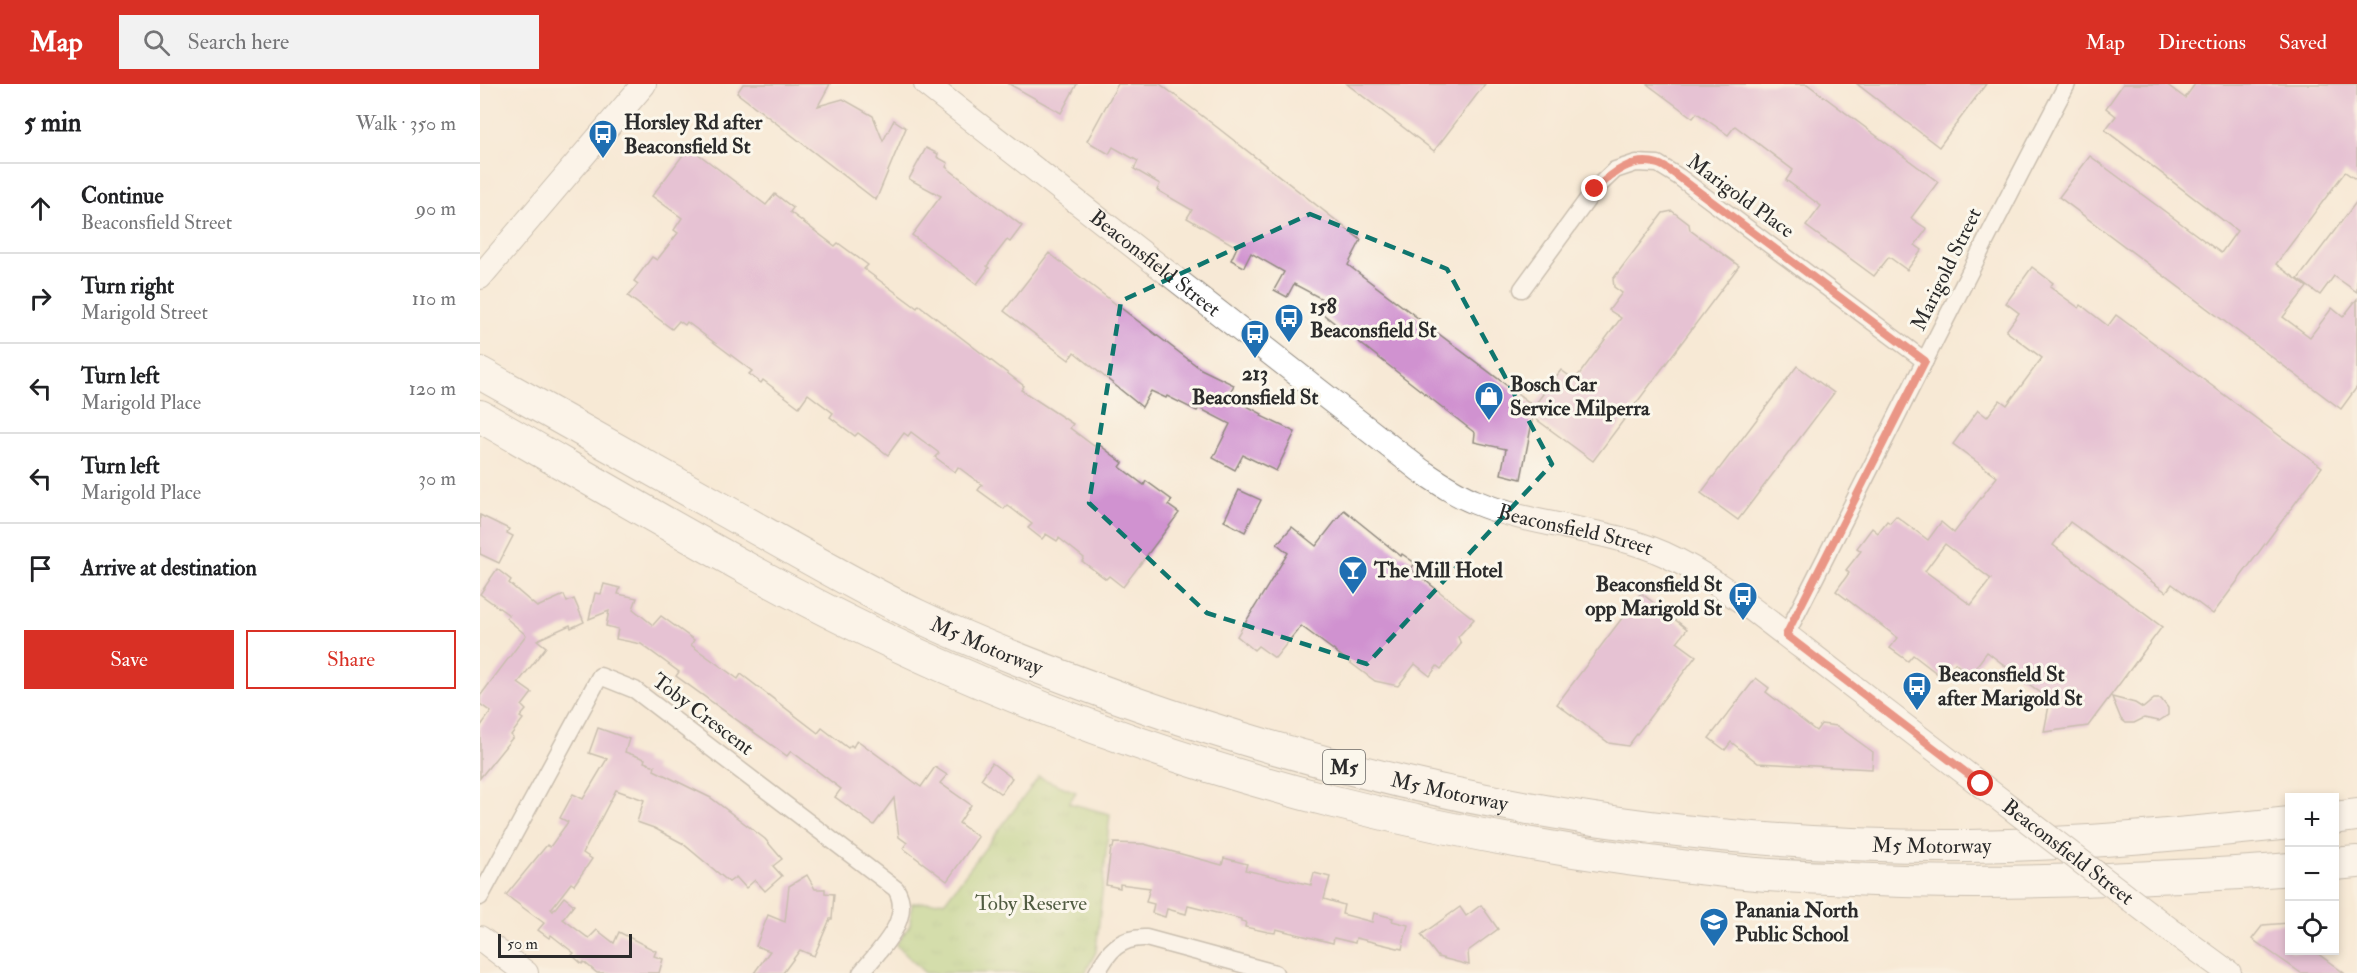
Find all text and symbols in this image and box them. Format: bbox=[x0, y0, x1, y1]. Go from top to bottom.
search box bbox=[119, 15, 539, 69]
text: Map bbox=[30, 25, 83, 60]
icon: search bbox=[140, 26, 173, 59]
text: Search here bbox=[188, 28, 289, 56]
text: Map bbox=[2085, 29, 2125, 56]
text: Directions bbox=[2158, 29, 2246, 56]
text: Saved bbox=[2279, 29, 2327, 56]
text: 5 min bbox=[24, 107, 81, 139]
place label: Horsley Rd after Beaconsfield St bbox=[624, 109, 763, 160]
text: Walk · 350 m bbox=[356, 111, 456, 136]
bus stop icon: Horsley Rd after Beaconsfield St bbox=[587, 118, 619, 160]
street label: Marigold Place bbox=[1682, 148, 1800, 245]
route end bbox=[1581, 175, 1607, 201]
text: Continue bbox=[81, 182, 164, 210]
icon: ahead bbox=[24, 192, 57, 225]
text: 90 m bbox=[416, 196, 456, 221]
street label: Marigold Street bbox=[1905, 203, 1988, 335]
street label: Beaconsfield Street bbox=[1084, 204, 1226, 323]
text: Beaconsfield Street bbox=[81, 210, 232, 235]
text: Turn right bbox=[81, 272, 174, 300]
icon: right bbox=[24, 282, 57, 315]
text: 110 m bbox=[412, 286, 456, 311]
place label: 158 Beaconsfield St bbox=[1310, 293, 1437, 344]
text: Marigold Street bbox=[81, 300, 208, 325]
bus stop icon: 158 Beaconsfield St bbox=[1273, 302, 1305, 344]
bus stop icon: 213 Beaconsfield St bbox=[1239, 318, 1271, 360]
place label: 213 Beaconsfield St bbox=[1192, 360, 1318, 411]
text: Turn left bbox=[81, 362, 160, 390]
place label: Bosch Car Service Milperra bbox=[1510, 371, 1651, 422]
icon: left bbox=[24, 372, 57, 405]
text: 120 m bbox=[409, 376, 456, 401]
shop icon: Bosch Car Service Milperra bbox=[1473, 380, 1505, 422]
text: Marigold Place bbox=[81, 390, 201, 415]
text: Turn left bbox=[81, 452, 160, 480]
icon: left bbox=[24, 462, 57, 495]
text: 30 m bbox=[418, 466, 456, 491]
text: Marigold Place bbox=[81, 480, 201, 505]
street label: Beaconsfield Street bbox=[1494, 498, 1657, 562]
icon: arrive bbox=[24, 552, 57, 585]
text: Arrive at destination bbox=[81, 554, 257, 582]
bar icon: The Mill Hotel bbox=[1337, 554, 1369, 596]
place label: The Mill Hotel bbox=[1373, 557, 1504, 584]
place label: Beaconsfield St opp Marigold St bbox=[1585, 571, 1722, 622]
bus stop icon: Beaconsfield St opp Marigold St bbox=[1727, 580, 1759, 622]
street label: M5 Motorway bbox=[926, 611, 1047, 682]
button: Save bbox=[24, 630, 234, 689]
button: Share bbox=[246, 630, 456, 689]
place label: Beaconsfield St after Marigold St bbox=[1938, 661, 2083, 712]
street label: Toby Crescent bbox=[646, 667, 759, 762]
bus stop icon: Beaconsfield St after Marigold St bbox=[1901, 670, 1933, 712]
road number: M5 bbox=[1323, 750, 1365, 784]
street label: M5 Motorway bbox=[1388, 766, 1511, 818]
route start bbox=[1967, 770, 1993, 796]
street label: Beaconsfield Street bbox=[1997, 793, 2139, 911]
map controls bbox=[2285, 793, 2339, 955]
button: + bbox=[2285, 793, 2339, 847]
street label: M5 Motorway bbox=[1872, 832, 1992, 860]
button: − bbox=[2285, 847, 2339, 901]
park label: Toby Reserve bbox=[975, 890, 1087, 917]
place label: Panania North Public School bbox=[1735, 897, 1858, 948]
button: locate bbox=[2285, 901, 2339, 955]
school or university icon: Panania North Public School bbox=[1698, 906, 1730, 948]
scale bar bbox=[498, 931, 632, 958]
text: 50 m bbox=[507, 934, 538, 954]

